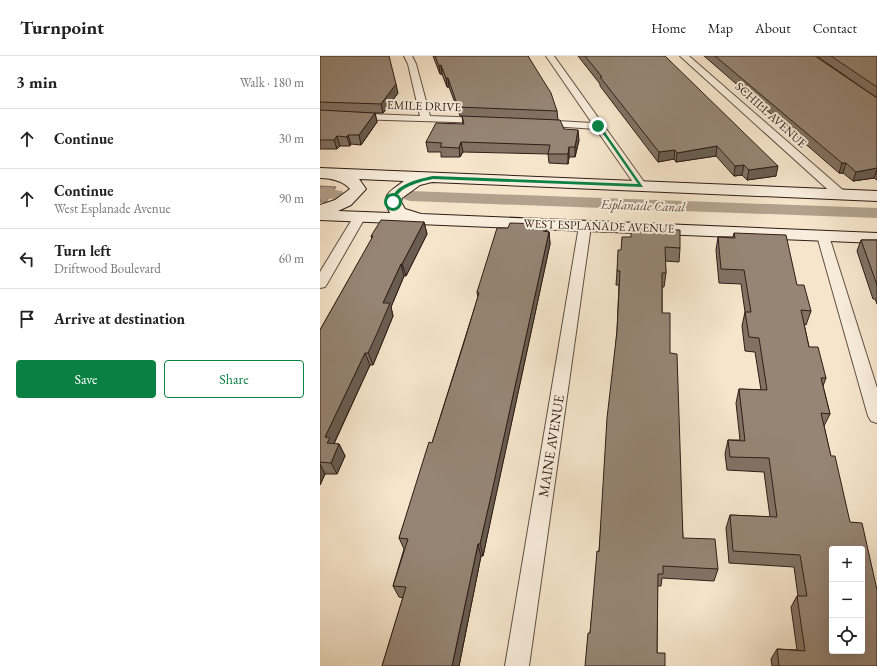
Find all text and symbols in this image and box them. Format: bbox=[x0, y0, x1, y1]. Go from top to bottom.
text: Turnpoint bbox=[20, 15, 104, 40]
text: Home bbox=[651, 19, 686, 37]
text: Map bbox=[708, 19, 733, 37]
text: About bbox=[755, 19, 791, 37]
text: Contact bbox=[813, 19, 857, 37]
text: 3 min bbox=[16, 71, 57, 93]
text: Walk · 180 m bbox=[240, 74, 304, 91]
street label: SCHILL AVENUE bbox=[732, 79, 810, 152]
street label: EMILE DRIVE bbox=[387, 97, 462, 115]
route end bbox=[589, 117, 607, 135]
icon: ahead bbox=[16, 128, 38, 150]
text: Continue bbox=[54, 129, 114, 148]
text: 30 m bbox=[279, 130, 304, 147]
text: Continue bbox=[54, 181, 114, 200]
icon: ahead bbox=[16, 188, 38, 210]
text: 90 m bbox=[279, 190, 304, 207]
route start bbox=[384, 193, 402, 211]
water label: Esplanade Canal bbox=[600, 195, 686, 215]
text: West Esplanade Avenue bbox=[54, 200, 171, 217]
street label: WEST ESPLANADE AVENUE bbox=[523, 215, 675, 237]
text: Turn left bbox=[54, 241, 111, 260]
icon: left bbox=[16, 248, 38, 270]
text: 60 m bbox=[279, 250, 304, 267]
text: Driftwood Boulevard bbox=[54, 260, 161, 277]
icon: arrive bbox=[16, 308, 38, 330]
text: Arrive at destination bbox=[54, 309, 185, 328]
button: Save bbox=[16, 360, 156, 398]
button: Share bbox=[164, 360, 304, 398]
street label: MAINE AVENUE bbox=[534, 394, 568, 498]
map controls bbox=[829, 546, 865, 654]
button: + bbox=[829, 546, 865, 582]
button: − bbox=[829, 582, 865, 618]
button: locate bbox=[829, 618, 865, 654]

